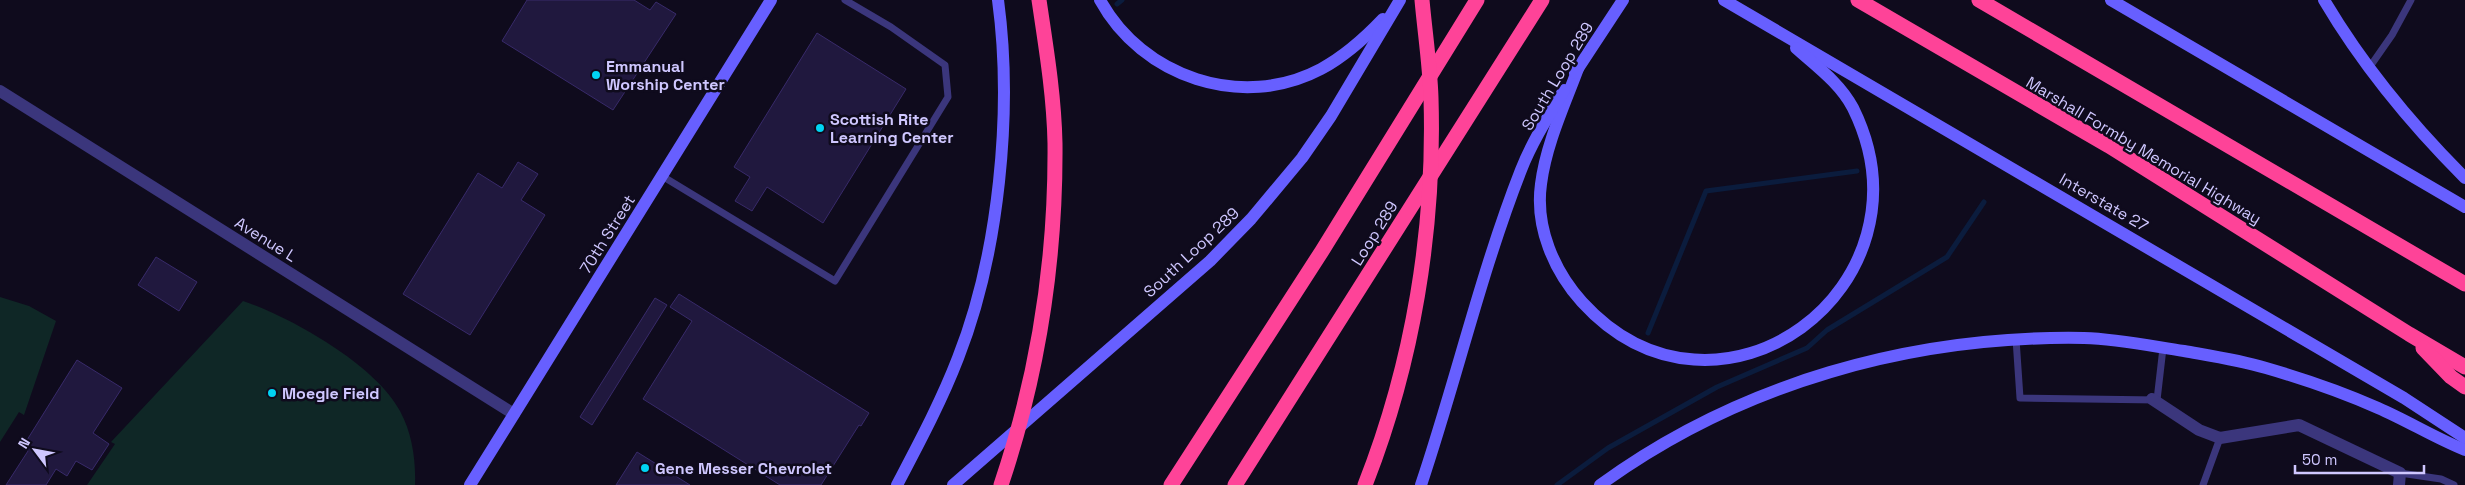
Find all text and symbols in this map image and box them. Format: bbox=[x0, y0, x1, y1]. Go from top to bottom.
street label: South Loop 289 bbox=[1517, 18, 1598, 134]
place label: Emmanual Worship Center bbox=[606, 56, 725, 95]
marker: Emmanual Worship Center bbox=[590, 69, 602, 81]
street label: Marshall Formby Memorial Highway bbox=[2022, 72, 2265, 229]
place label: Scottish Rite Learning Center bbox=[830, 109, 953, 148]
marker: Scottish Rite Learning Center bbox=[814, 122, 826, 134]
street label: Interstate 27 bbox=[2055, 168, 2152, 236]
street label: 70th Street bbox=[575, 191, 640, 278]
street label: Loop 289 bbox=[1346, 197, 1402, 269]
street label: South Loop 289 bbox=[1139, 203, 1244, 302]
street label: Avenue L bbox=[231, 212, 301, 267]
place label: Moegle Field bbox=[282, 383, 379, 404]
marker: Moegle Field bbox=[266, 387, 278, 399]
north arrow bbox=[10, 425, 60, 475]
text: N bbox=[14, 434, 34, 452]
scale bar bbox=[2295, 442, 2424, 474]
text: 50 m bbox=[2302, 450, 2337, 469]
place label: Gene Messer Chevrolet bbox=[655, 458, 832, 479]
marker: Gene Messer Chevrolet bbox=[639, 462, 651, 474]

